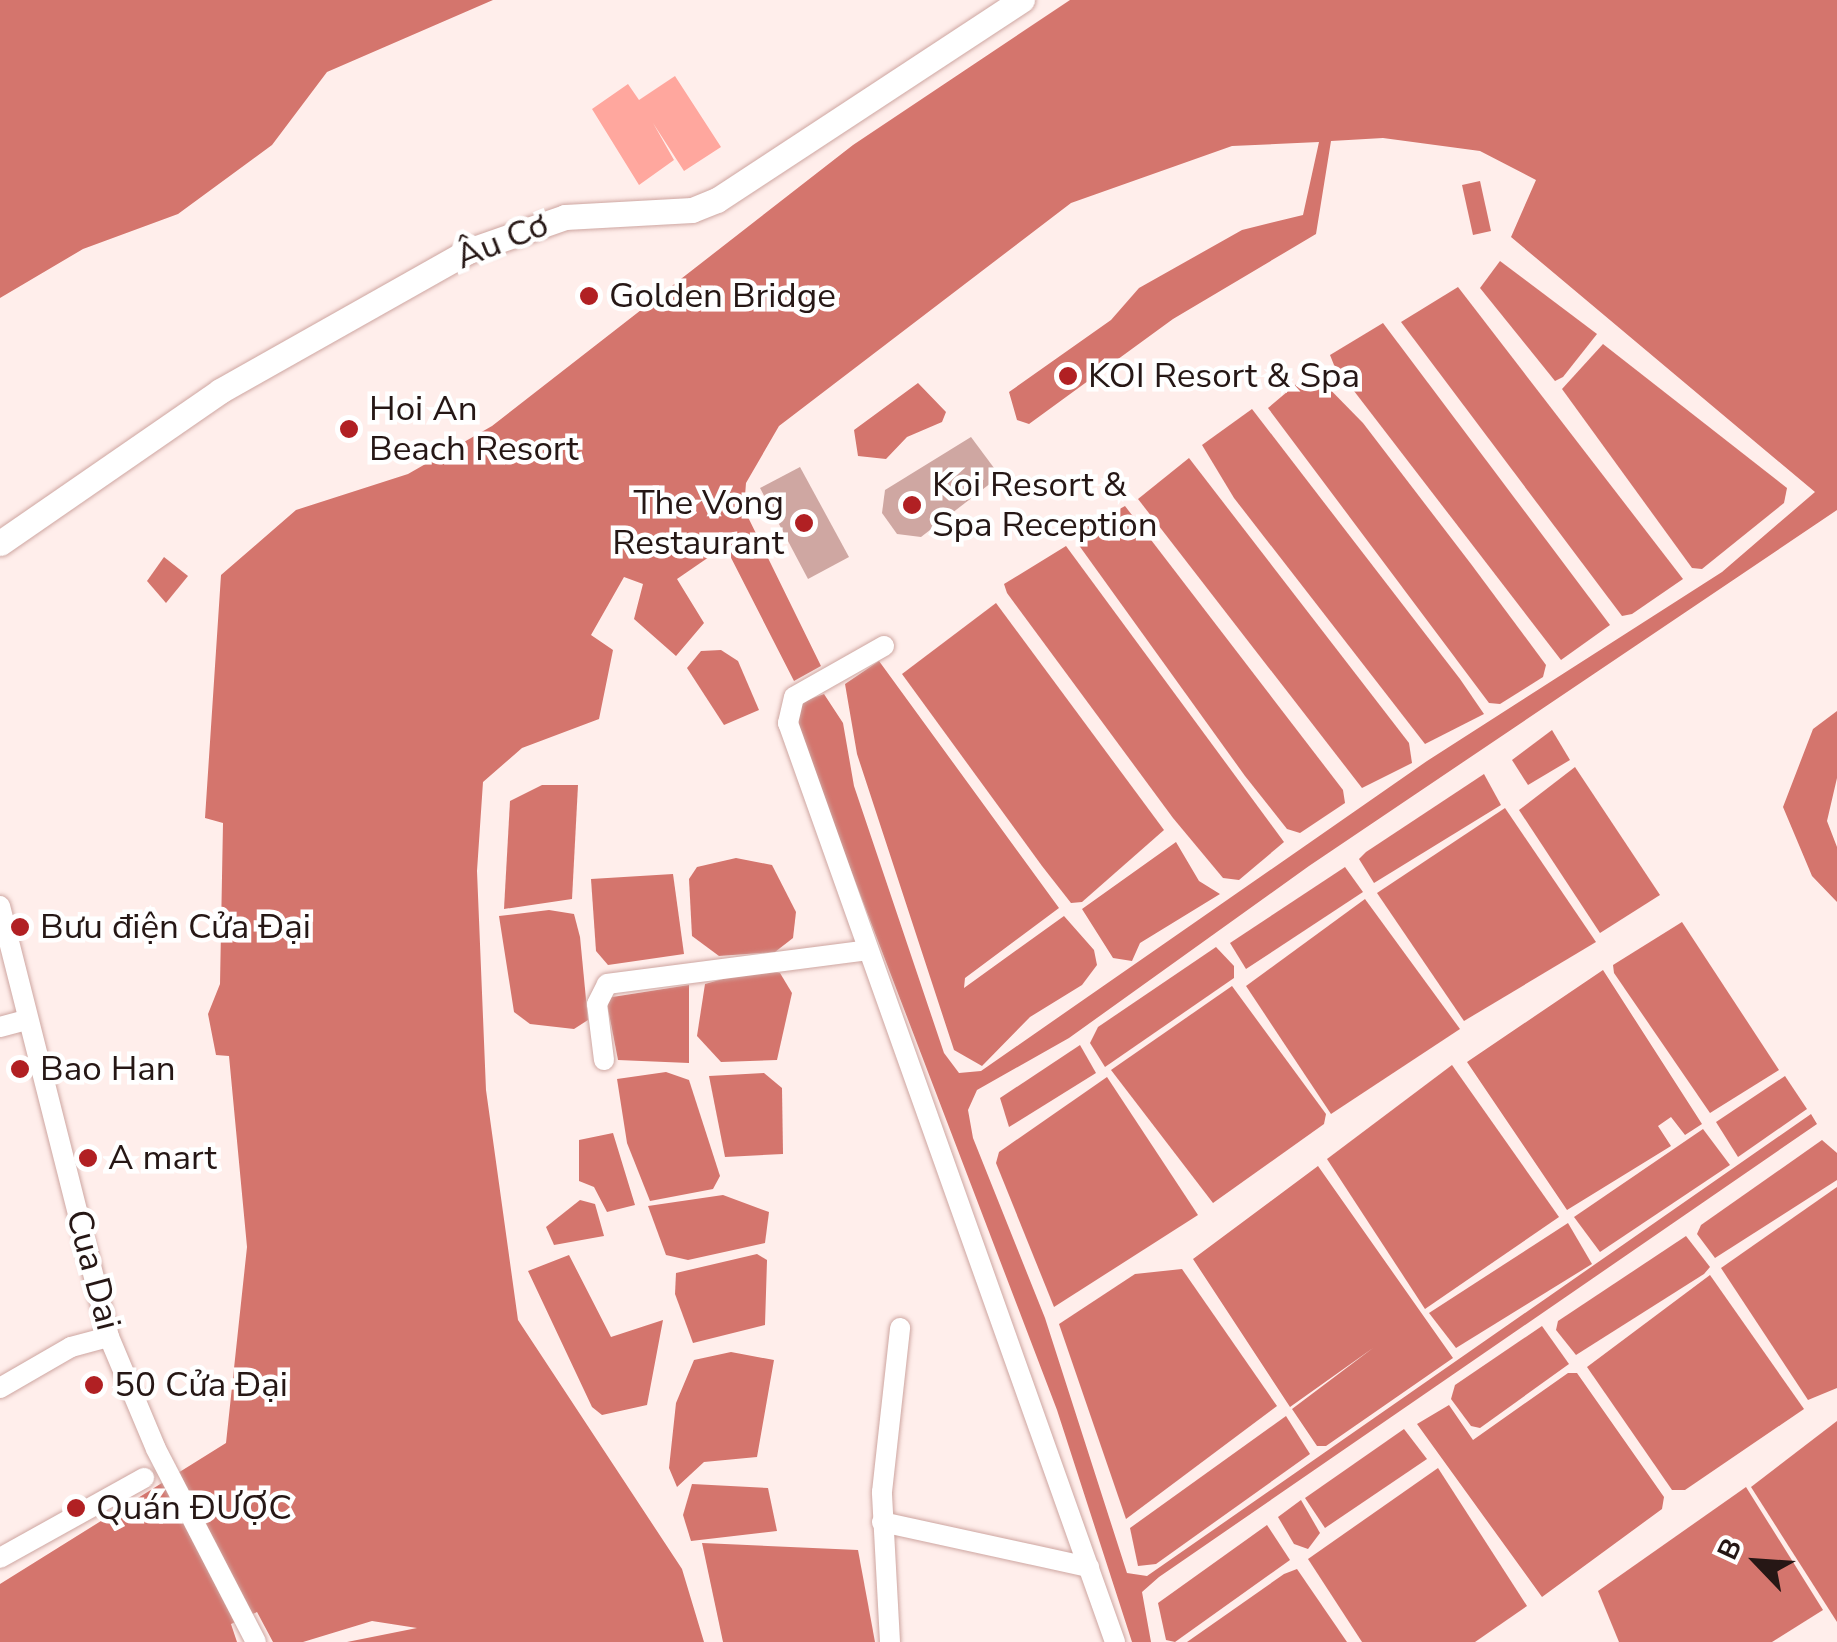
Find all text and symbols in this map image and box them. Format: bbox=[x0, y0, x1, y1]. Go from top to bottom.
street label: Âu Cơ bbox=[450, 204, 554, 278]
place label: Golden Bridge bbox=[609, 275, 836, 317]
marker: Golden Bridge bbox=[578, 285, 600, 307]
place label: KOI Resort & Spa bbox=[1088, 355, 1360, 397]
marker: KOI Resort & Spa bbox=[1057, 365, 1079, 387]
place label: Hoi An Beach Resort bbox=[369, 388, 579, 470]
marker: Hoi An Beach Resort bbox=[338, 418, 360, 440]
place label: Koi Resort & Spa Reception bbox=[932, 464, 1158, 546]
place label: The Vong Restaurant bbox=[612, 482, 784, 564]
marker: Koi Resort & Spa Reception bbox=[901, 494, 923, 516]
marker: The Vong Restaurant bbox=[793, 512, 815, 534]
place label: Bưu điện Cửa Đại bbox=[40, 906, 311, 948]
marker: Bưu điện Cửa Đại bbox=[9, 916, 31, 938]
place label: Bao Han bbox=[40, 1048, 176, 1090]
marker: Bao Han bbox=[9, 1058, 31, 1080]
place label: A mart bbox=[108, 1137, 217, 1179]
marker: A mart bbox=[77, 1147, 99, 1169]
street label: Cua Dai bbox=[57, 1205, 129, 1335]
place label: 50 Cửa Đại bbox=[114, 1364, 288, 1406]
marker: 50 Cửa Đại bbox=[83, 1374, 105, 1396]
place label: Quán ĐƯỢC bbox=[96, 1487, 292, 1529]
marker: Quán ĐƯỢC bbox=[65, 1497, 87, 1519]
north arrow bbox=[1707, 1512, 1807, 1612]
text: B bbox=[1709, 1533, 1751, 1566]

